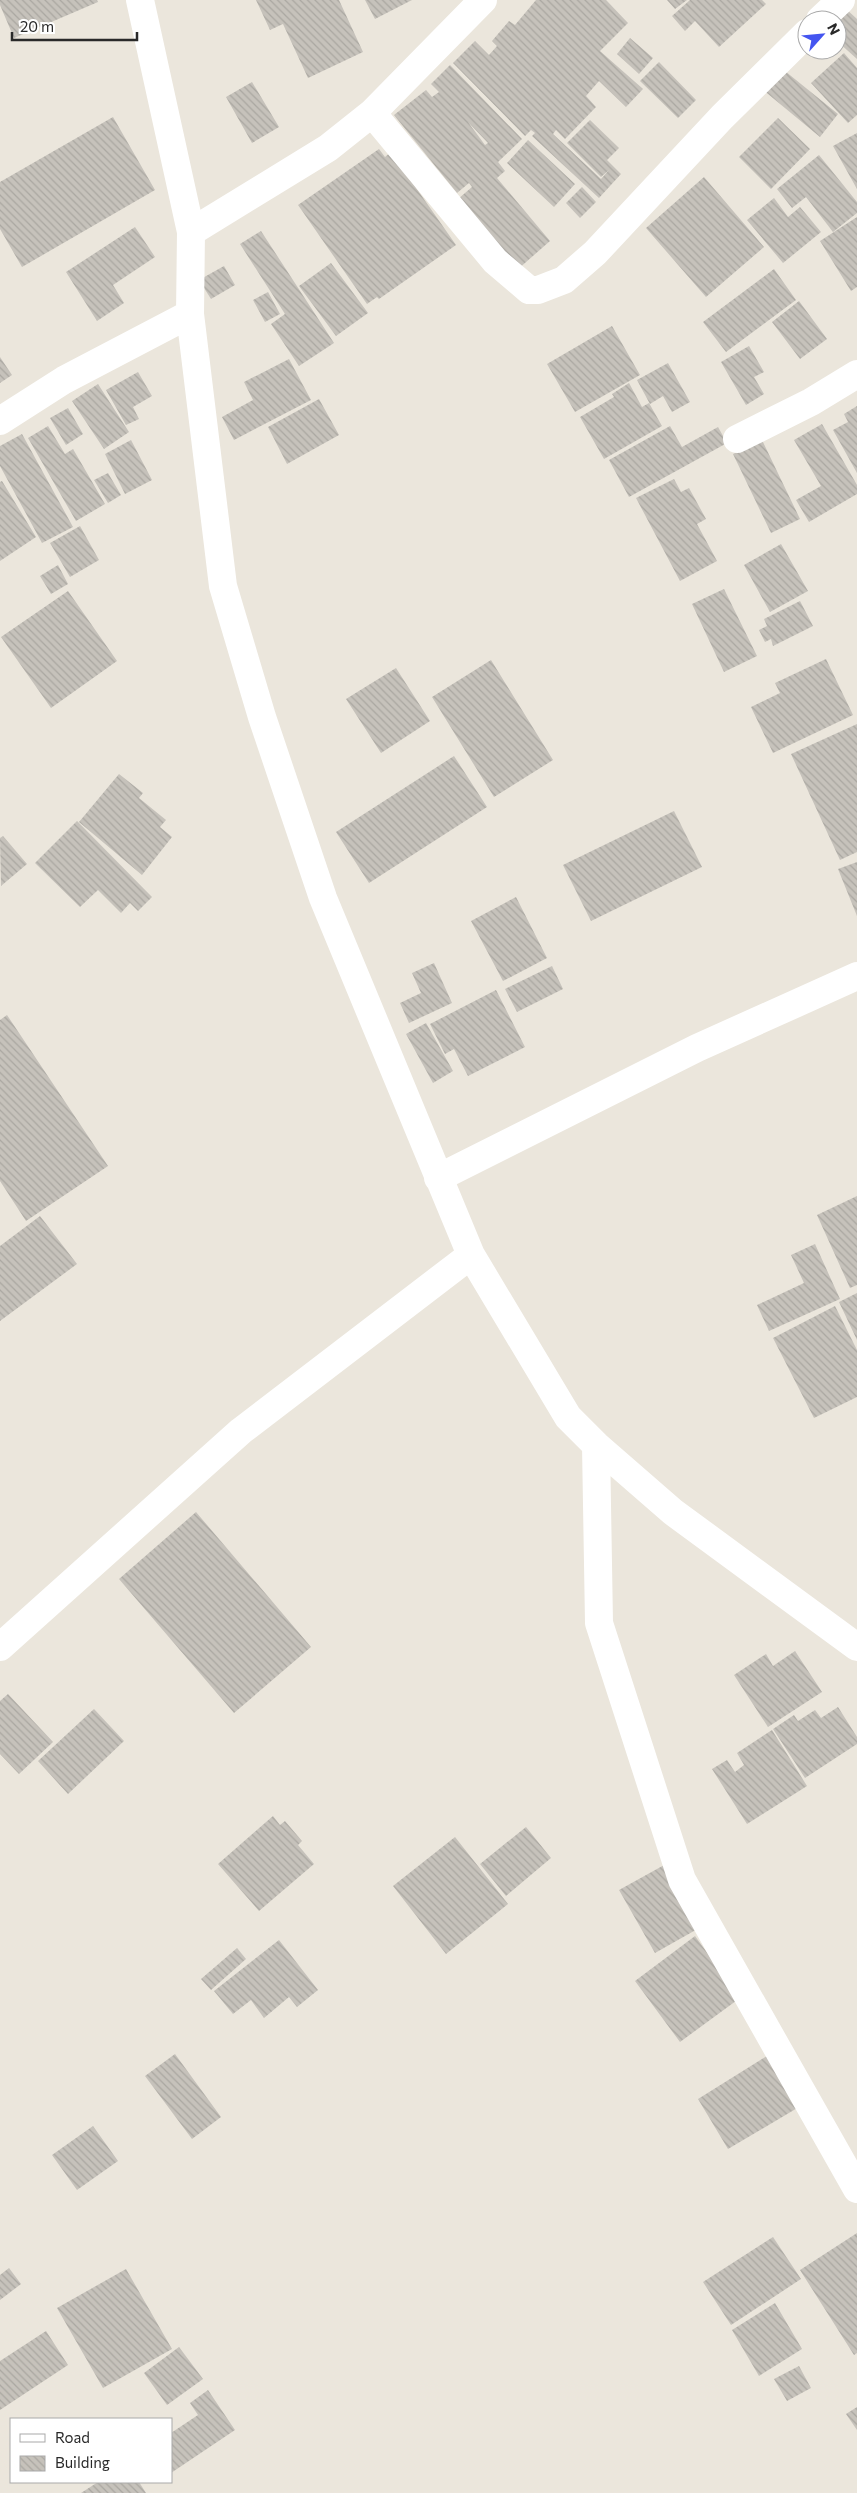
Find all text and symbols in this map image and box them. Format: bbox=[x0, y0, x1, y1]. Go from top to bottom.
scale bar bbox=[12, 10, 138, 42]
north arrow bbox=[797, 10, 847, 60]
text: 20 m bbox=[20, 17, 54, 35]
text: N bbox=[824, 20, 844, 37]
legend bbox=[10, 2418, 172, 2483]
text: Road bbox=[55, 2428, 90, 2446]
text: Building bbox=[55, 2453, 110, 2471]

